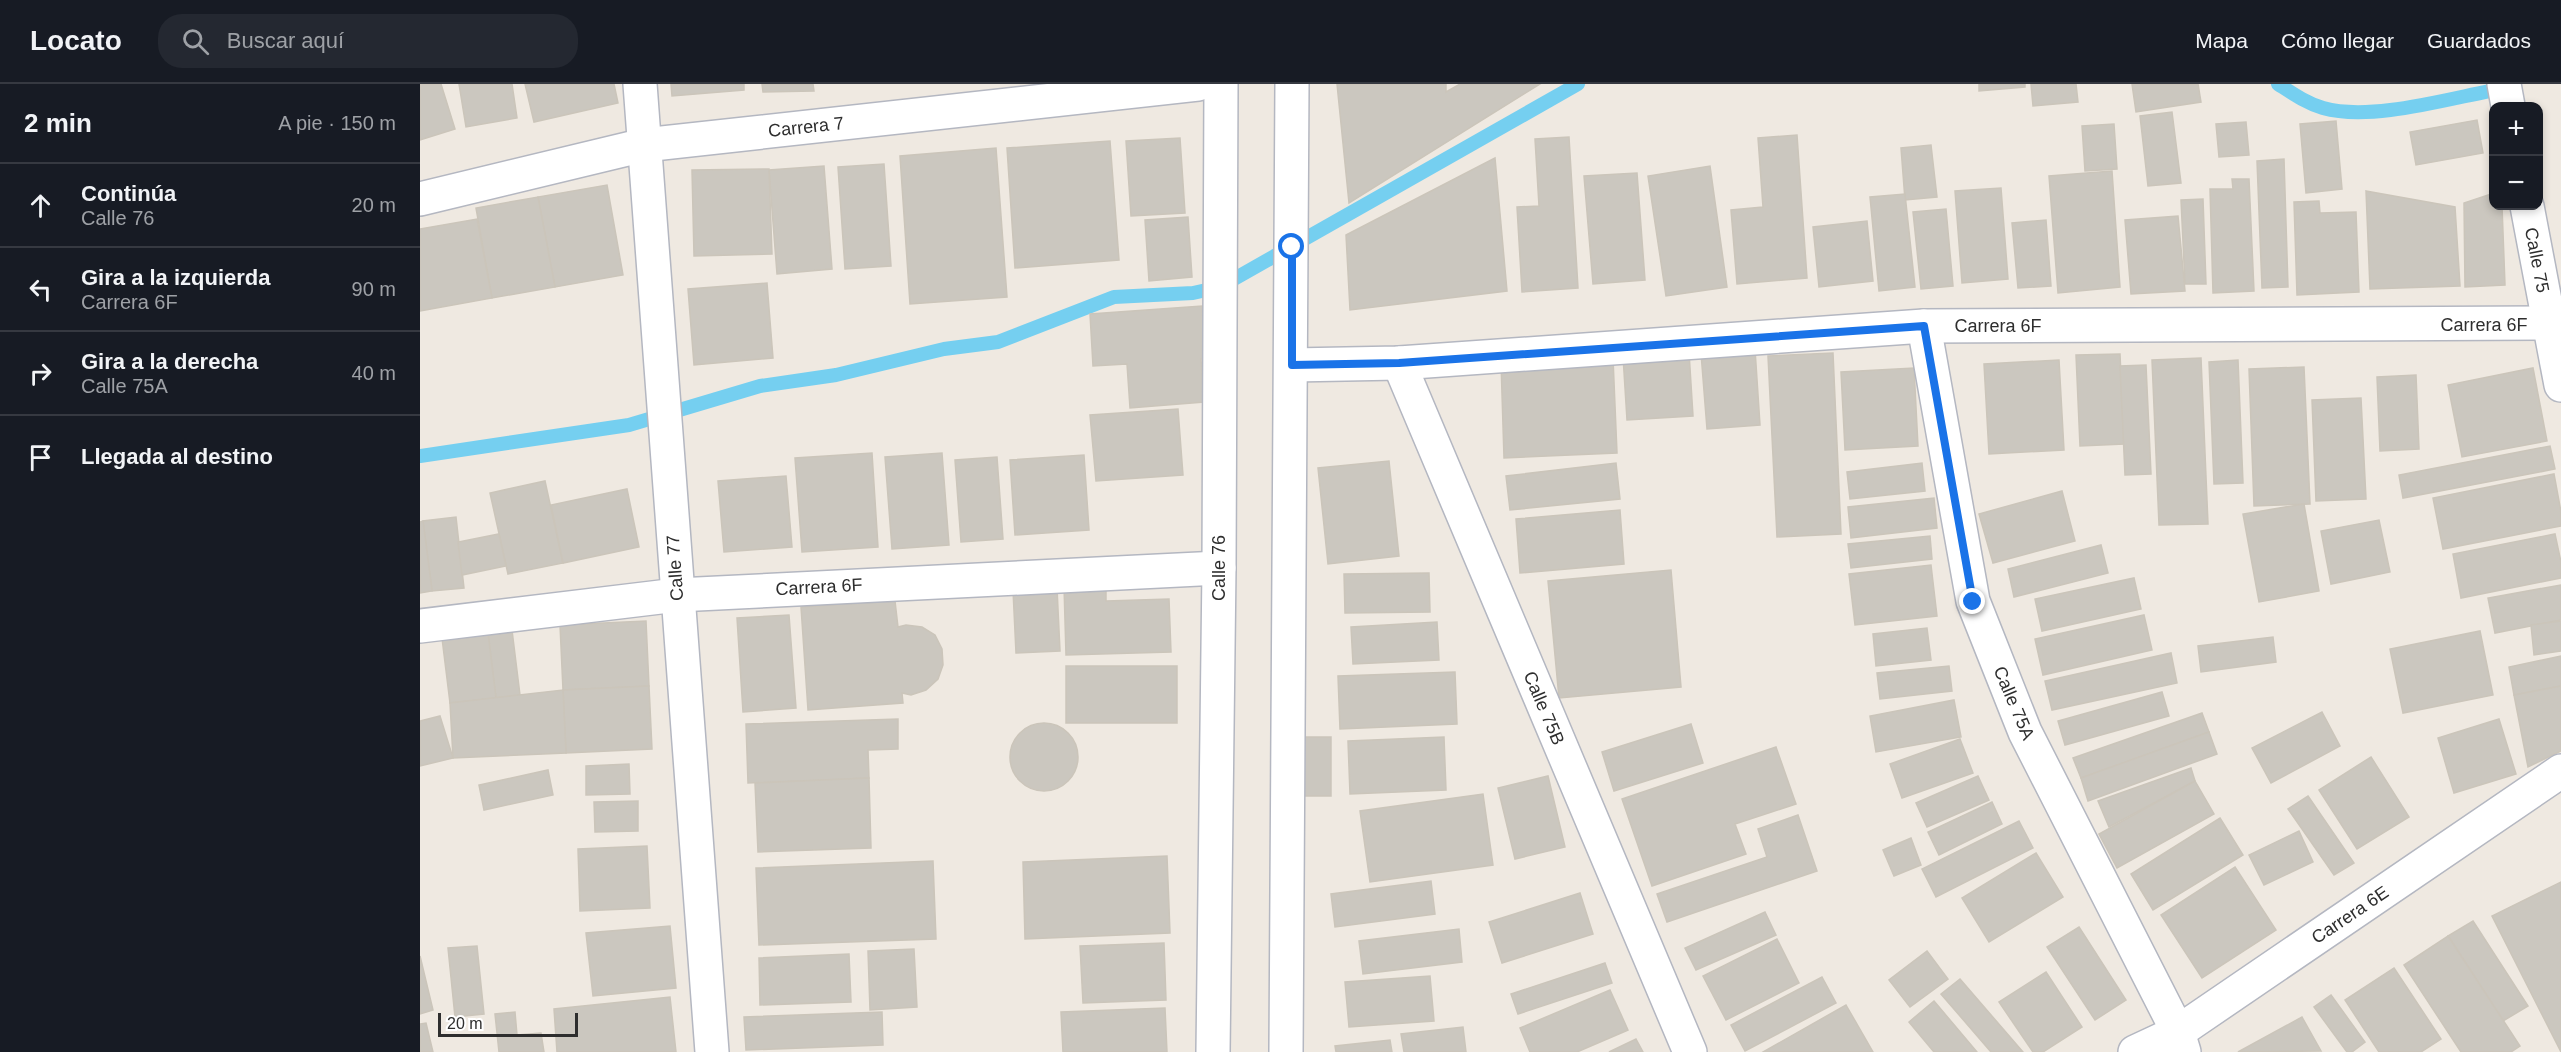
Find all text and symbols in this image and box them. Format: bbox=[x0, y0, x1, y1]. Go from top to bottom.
search box bbox=[158, 14, 578, 68]
text: Locato bbox=[30, 25, 122, 56]
icon: search bbox=[179, 25, 212, 58]
text: Buscar aquí bbox=[227, 28, 344, 53]
text: Mapa bbox=[2195, 29, 2248, 52]
text: Cómo llegar bbox=[2281, 29, 2394, 52]
text: Guardados bbox=[2427, 29, 2531, 52]
map controls bbox=[2489, 102, 2543, 210]
button: + bbox=[2489, 102, 2543, 156]
text: 2 min bbox=[24, 108, 92, 138]
text: A pie · 150 m bbox=[278, 112, 396, 134]
street label: Carrera 7 bbox=[767, 113, 845, 141]
button: − bbox=[2489, 156, 2543, 210]
text: Continúa bbox=[81, 181, 176, 206]
icon: ahead bbox=[24, 189, 57, 222]
text: 20 m bbox=[352, 194, 396, 216]
text: Calle 76 bbox=[81, 207, 154, 229]
street label: Calle 75 bbox=[2521, 226, 2553, 294]
route start bbox=[1278, 233, 1304, 259]
text: Gira a la izquierda bbox=[81, 265, 271, 290]
icon: left bbox=[24, 273, 57, 306]
text: 90 m bbox=[352, 278, 396, 300]
text: Carrera 6F bbox=[81, 291, 178, 313]
street label: Carrera 6F bbox=[2440, 315, 2528, 335]
street label: Carrera 6F bbox=[1954, 316, 2042, 336]
text: Gira a la derecha bbox=[81, 349, 258, 374]
icon: right bbox=[24, 357, 57, 390]
text: 40 m bbox=[352, 362, 396, 384]
text: Calle 75A bbox=[81, 375, 168, 397]
icon: arrive bbox=[24, 441, 57, 474]
text: Llegada al destino bbox=[81, 444, 273, 469]
street label: Calle 77 bbox=[663, 534, 687, 602]
street label: Calle 76 bbox=[1209, 535, 1229, 601]
street label: Carrera 6F bbox=[775, 575, 863, 599]
route end bbox=[1959, 588, 1985, 614]
street label: Calle 75A bbox=[1990, 663, 2038, 743]
street label: Calle 75B bbox=[1520, 668, 1568, 748]
street label: Carrera 6E bbox=[2308, 882, 2392, 948]
scale bar bbox=[438, 1010, 578, 1038]
text: 20 m bbox=[447, 1015, 483, 1032]

